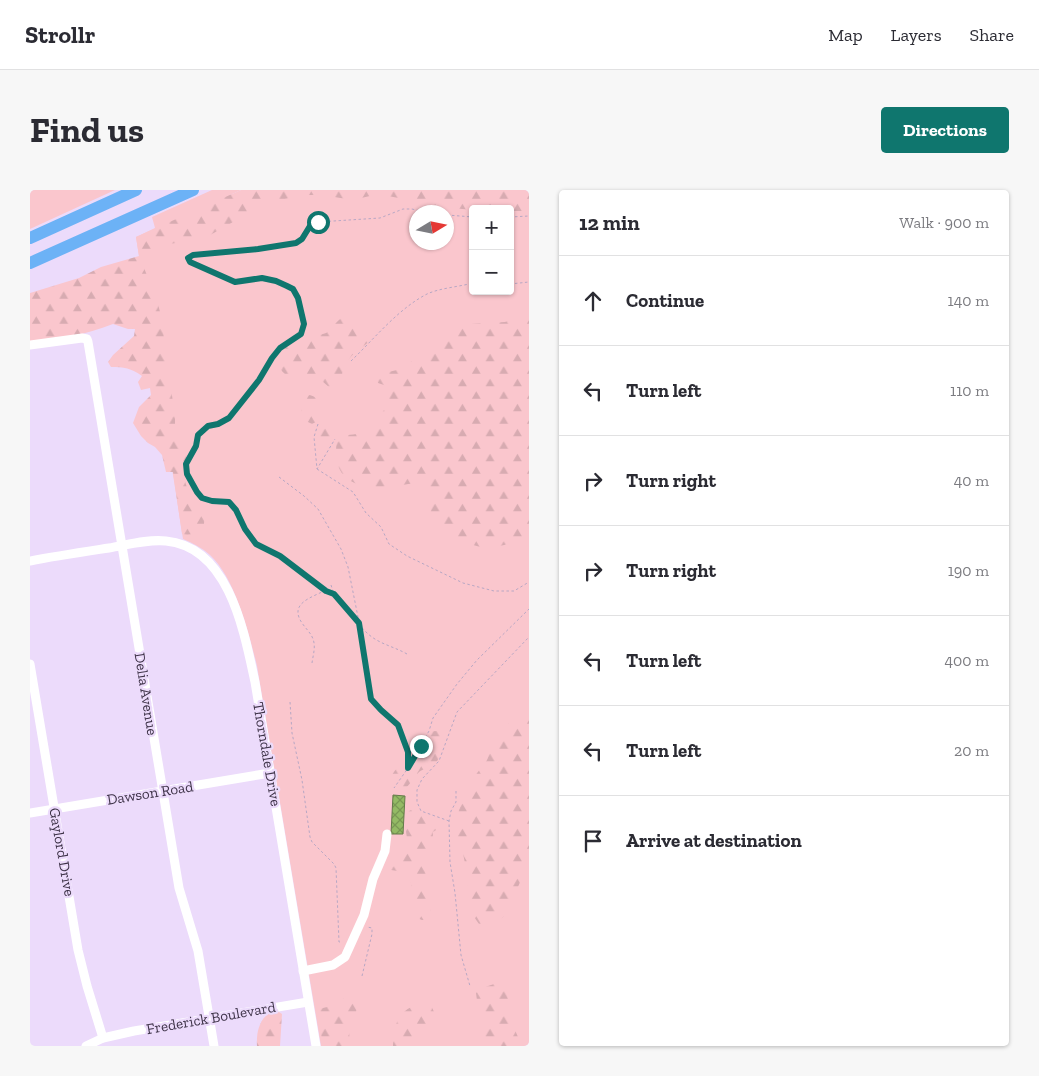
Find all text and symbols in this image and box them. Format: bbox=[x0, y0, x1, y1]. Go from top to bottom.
text: Strollr bbox=[25, 20, 95, 49]
text: Map bbox=[828, 24, 863, 46]
text: Layers bbox=[891, 24, 942, 46]
text: Share bbox=[970, 24, 1014, 46]
button: Directions bbox=[881, 107, 1009, 153]
text: Find us bbox=[30, 109, 144, 151]
north arrow bbox=[409, 205, 454, 250]
map controls bbox=[469, 205, 514, 295]
button: + bbox=[469, 205, 514, 250]
text: 12 min bbox=[579, 210, 640, 235]
route start bbox=[307, 211, 330, 234]
text: Walk · 900 m bbox=[899, 213, 989, 232]
button: − bbox=[469, 250, 514, 295]
icon: ahead bbox=[579, 287, 607, 315]
text: Continue bbox=[626, 289, 704, 312]
text: 140 m bbox=[948, 291, 989, 310]
icon: left bbox=[579, 377, 607, 405]
text: Turn left bbox=[626, 379, 701, 402]
text: 110 m bbox=[950, 381, 989, 400]
icon: right bbox=[579, 467, 607, 495]
text: Turn right bbox=[626, 469, 716, 492]
text: 40 m bbox=[954, 471, 989, 490]
icon: right bbox=[579, 557, 607, 585]
text: Turn right bbox=[626, 559, 716, 582]
text: 190 m bbox=[948, 561, 989, 580]
icon: left bbox=[579, 647, 607, 675]
text: Turn left bbox=[626, 649, 701, 672]
street label: Delia Avenue bbox=[131, 651, 161, 737]
text: 400 m bbox=[945, 651, 989, 670]
street label: Thorndale Drive bbox=[249, 700, 285, 808]
route end bbox=[410, 735, 433, 758]
icon: left bbox=[579, 737, 607, 765]
text: Turn left bbox=[626, 739, 701, 762]
text: 20 m bbox=[954, 741, 989, 760]
street label: Dawson Road bbox=[105, 777, 195, 809]
street label: Gaylord Drive bbox=[45, 806, 79, 898]
icon: arrive bbox=[579, 827, 607, 855]
text: Arrive at destination bbox=[626, 829, 802, 852]
street label: Frederick Boulevard bbox=[145, 998, 278, 1038]

